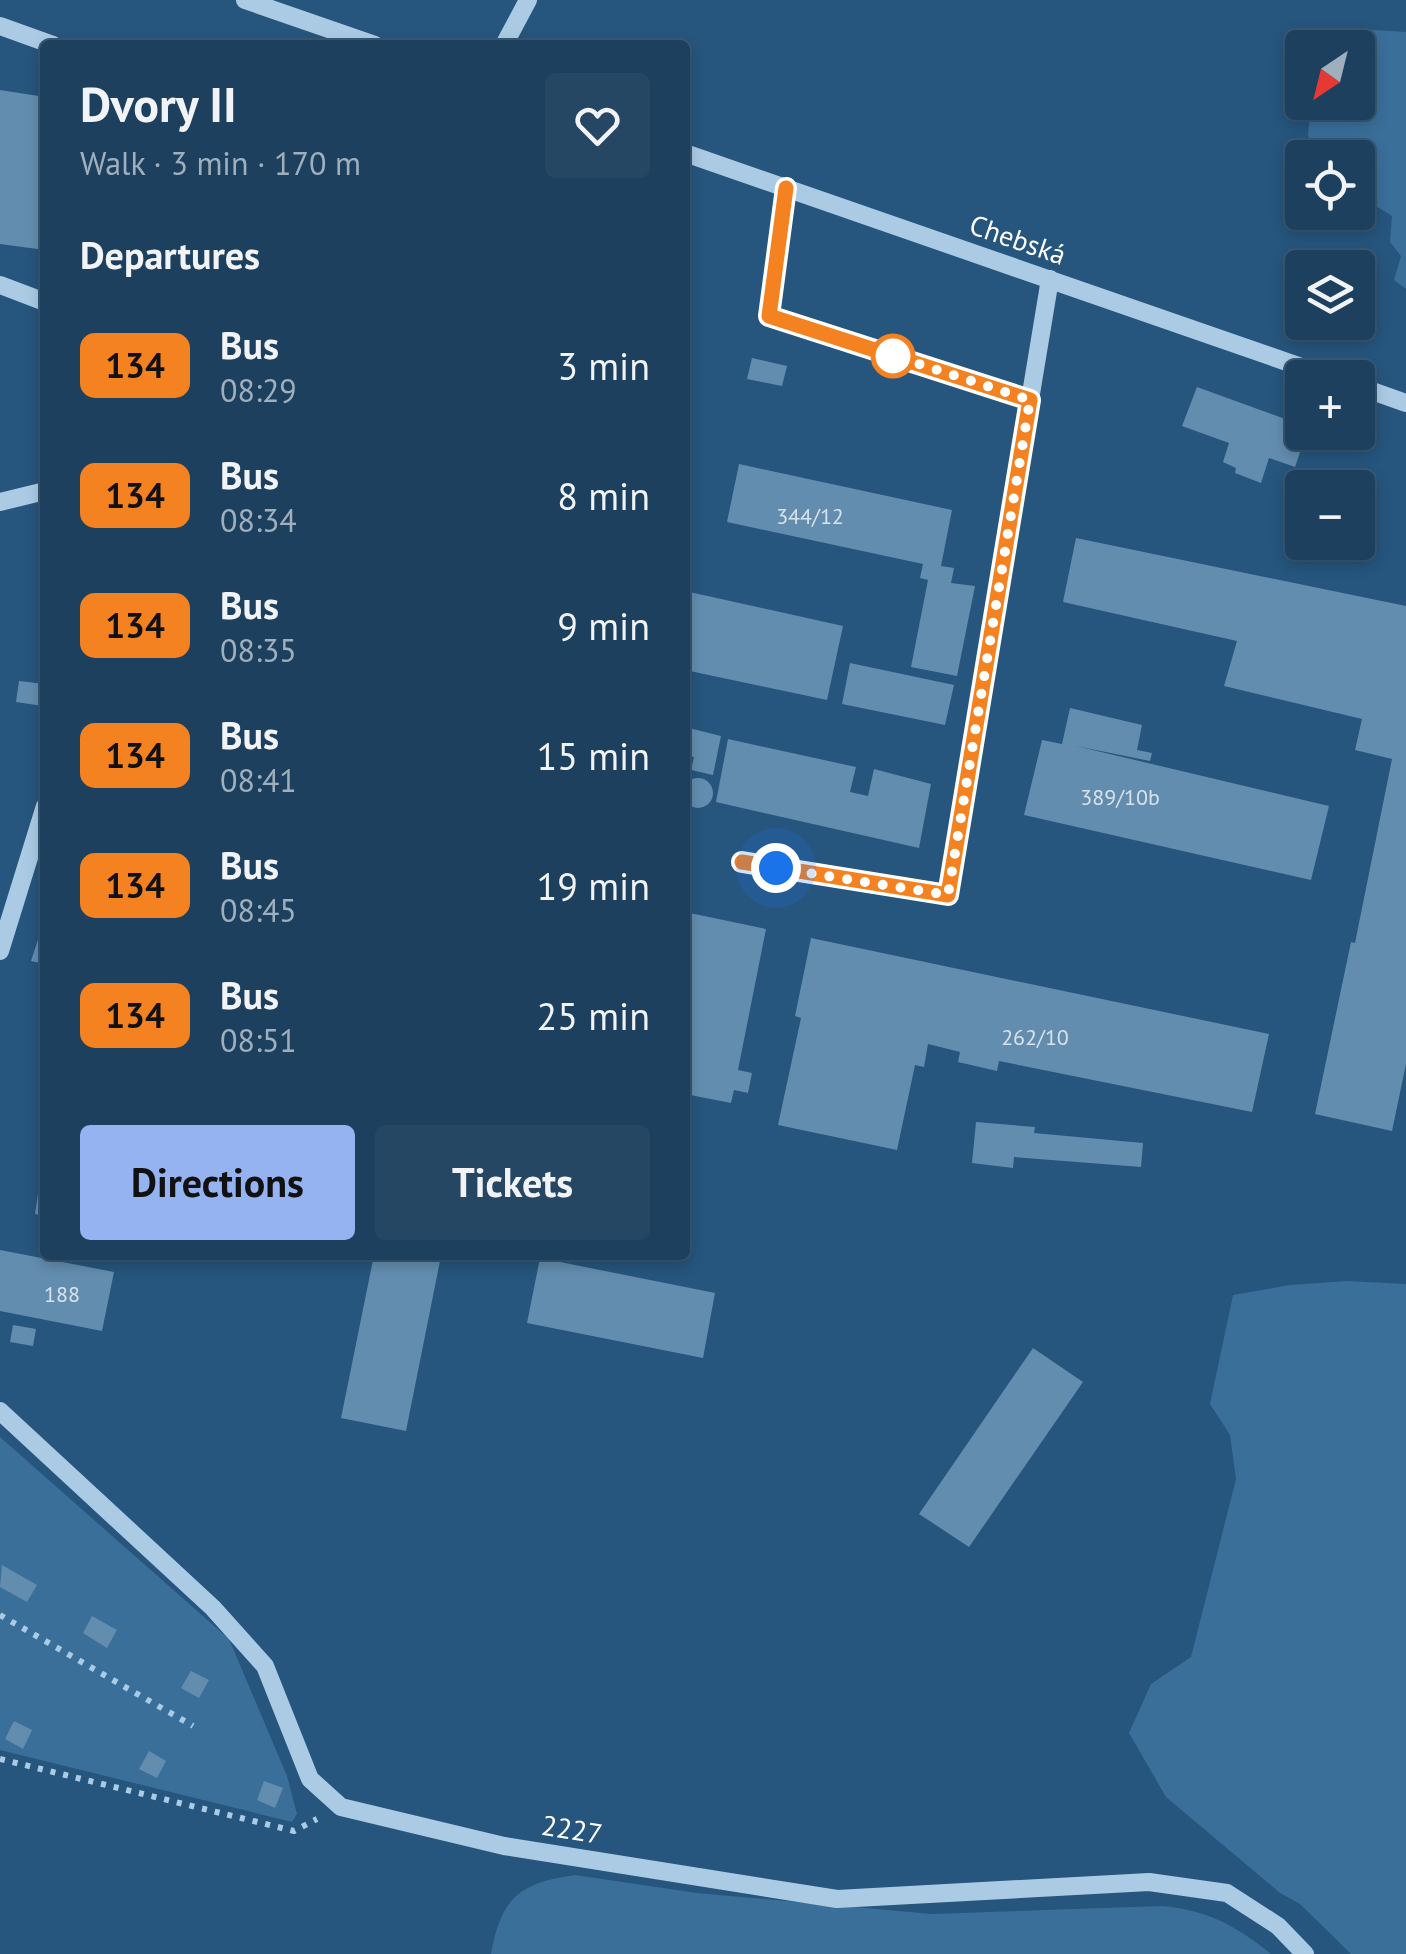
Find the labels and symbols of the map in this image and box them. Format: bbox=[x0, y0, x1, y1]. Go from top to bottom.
north arrow bbox=[1285, 30, 1375, 120]
street label: Chebská bbox=[965, 205, 1071, 273]
unlabelled marker bbox=[872, 335, 914, 377]
house number: 344/12 bbox=[776, 502, 844, 530]
house number: 389/10b bbox=[1080, 783, 1160, 811]
your location bbox=[751, 843, 801, 893]
house number: 262/10 bbox=[1001, 1023, 1069, 1051]
house number: 188 bbox=[44, 1280, 80, 1308]
street label: 2227 bbox=[539, 1806, 605, 1852]

